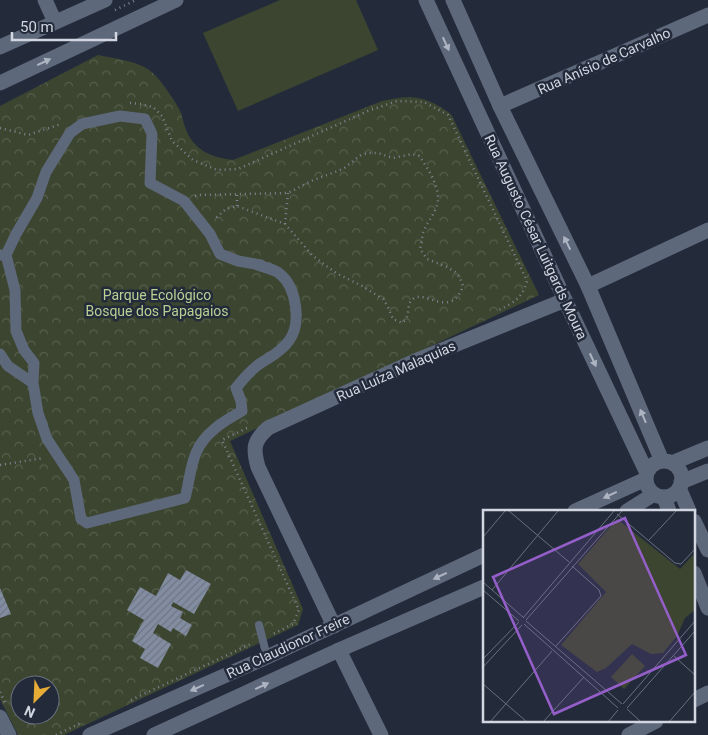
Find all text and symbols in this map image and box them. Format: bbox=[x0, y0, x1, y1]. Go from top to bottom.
scale bar bbox=[12, 10, 116, 42]
text: 50 m bbox=[20, 18, 54, 36]
street label: Rua Anísio de Carvalho bbox=[535, 24, 673, 98]
one-way arrow bbox=[443, 37, 451, 51]
one-way arrow bbox=[37, 58, 51, 66]
street label: Rua Augusto César Luitgards Moura bbox=[481, 132, 591, 342]
one-way arrow bbox=[563, 235, 571, 250]
park label: Parque Ecológico Bosque dos Papagaios bbox=[85, 287, 229, 319]
street label: Rua Luíza Malaquias bbox=[334, 338, 458, 404]
one-way arrow bbox=[589, 353, 597, 367]
one-way arrow bbox=[638, 409, 646, 423]
one-way arrow bbox=[603, 491, 617, 499]
inset map bbox=[483, 510, 696, 722]
one-way arrow bbox=[433, 572, 447, 580]
street label: Rua Claudionor Freire bbox=[224, 611, 352, 681]
north arrow bbox=[10, 675, 60, 725]
one-way arrow bbox=[255, 681, 269, 689]
one-way arrow bbox=[190, 684, 204, 692]
text: N bbox=[22, 703, 37, 721]

